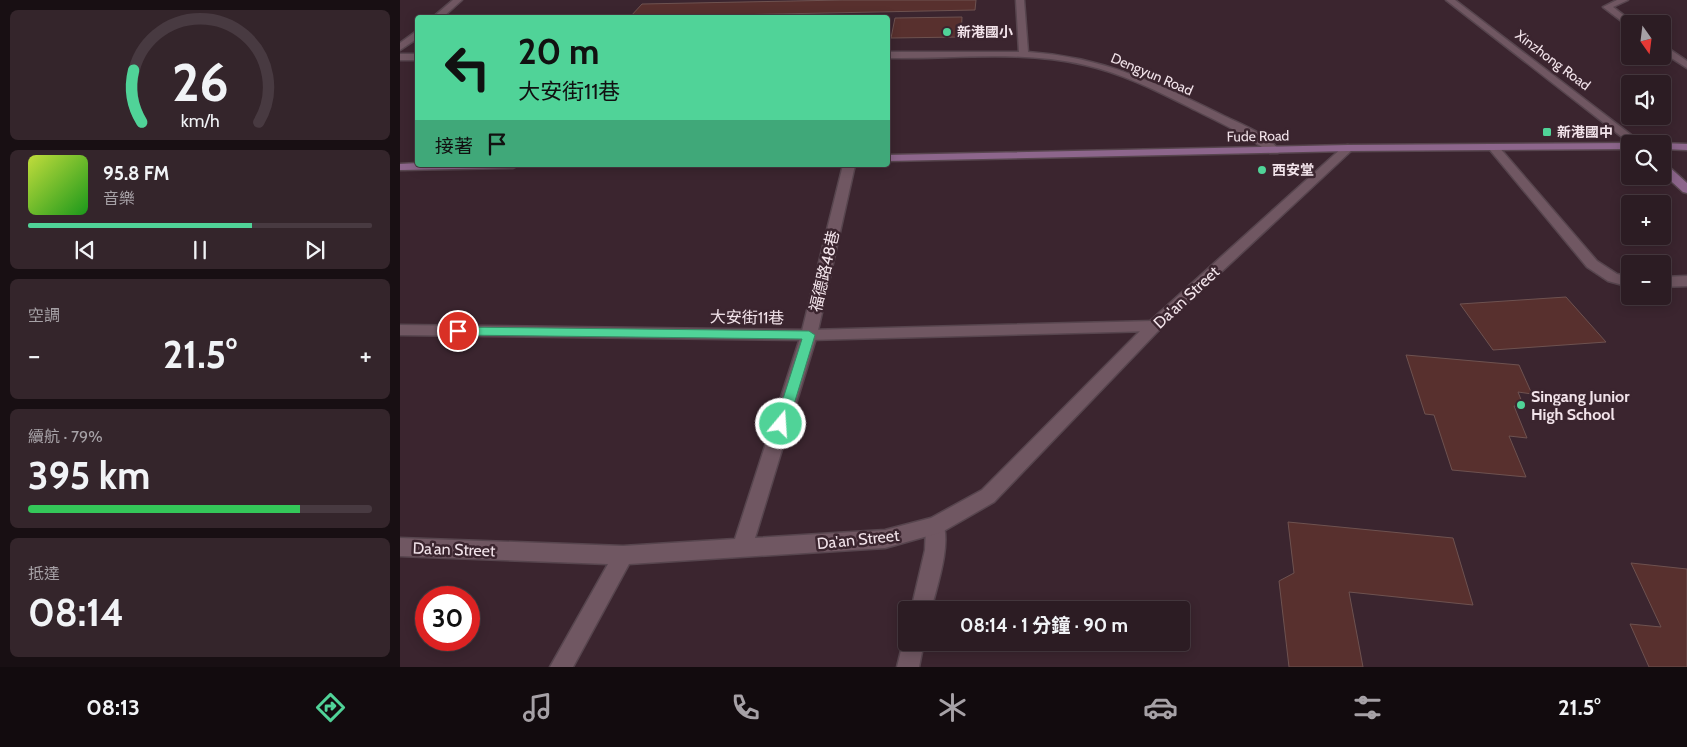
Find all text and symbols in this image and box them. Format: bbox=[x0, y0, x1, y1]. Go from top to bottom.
north arrow bbox=[1621, 15, 1671, 65]
map controls bbox=[1621, 15, 1671, 305]
place label: 新港國小 bbox=[957, 23, 1013, 41]
marker: 新港國小 bbox=[941, 26, 953, 38]
street label: Xinzhong Road bbox=[1512, 26, 1594, 94]
text: 20 m bbox=[518, 30, 600, 73]
icon: left bbox=[435, 35, 500, 100]
street label: Dengyun Road bbox=[1108, 49, 1196, 99]
text: 26 bbox=[172, 51, 228, 114]
button: sound bbox=[1621, 75, 1671, 125]
text: 大安街11巷 bbox=[518, 78, 620, 105]
text: km/h bbox=[180, 110, 220, 131]
place label: 新港國中 bbox=[1557, 123, 1613, 141]
street label: Fude Road bbox=[1227, 126, 1289, 146]
marker: 新港國中 bbox=[1541, 126, 1553, 138]
icon: arrive bbox=[483, 130, 511, 158]
text: 接著 bbox=[435, 135, 473, 158]
button: search bbox=[1621, 135, 1671, 185]
place label: 西安堂 bbox=[1272, 161, 1314, 179]
text: 95.8 FM bbox=[103, 162, 169, 185]
marker: 西安堂 bbox=[1256, 164, 1268, 176]
text: 音樂 bbox=[103, 189, 135, 208]
button: + bbox=[1621, 195, 1671, 245]
street label: 福德路48巷 bbox=[806, 229, 843, 314]
icon: previous bbox=[71, 236, 99, 264]
icon: pause bbox=[186, 236, 214, 264]
icon: next bbox=[301, 236, 329, 264]
button: − bbox=[1621, 255, 1671, 305]
street label: Da'an Street bbox=[1150, 262, 1224, 333]
text: 空調 bbox=[28, 306, 60, 325]
street label: 大安街11巷 bbox=[710, 307, 784, 328]
pin bbox=[437, 310, 479, 352]
icon: arrive bbox=[444, 317, 472, 345]
text: 21.5° bbox=[163, 331, 237, 378]
text: − bbox=[28, 338, 40, 372]
text: + bbox=[360, 338, 372, 372]
place label: Singang Junior High School bbox=[1531, 387, 1630, 424]
position arrow bbox=[754, 397, 806, 449]
marker: Singang Junior High School bbox=[1515, 399, 1527, 411]
text: 續航 · 79% bbox=[28, 427, 103, 446]
text: 395 km bbox=[28, 452, 150, 499]
street label: Da'an Street bbox=[816, 526, 901, 553]
street label: Da'an Street bbox=[412, 539, 496, 560]
text: 抵達 bbox=[28, 564, 60, 583]
speed limit sign: 30 bbox=[415, 586, 480, 651]
text: 08:14 bbox=[28, 589, 124, 636]
text: 08:14 · 1 分鐘 · 90 m bbox=[960, 614, 1128, 637]
icon: directions bbox=[313, 690, 348, 725]
icon: music bbox=[520, 690, 555, 725]
icon: phone bbox=[728, 690, 763, 725]
icon: climate bbox=[935, 690, 970, 725]
icon: car bbox=[1143, 690, 1178, 725]
icon: filters bbox=[1350, 690, 1385, 725]
text: 08:13 bbox=[86, 694, 140, 721]
text: 21.5° bbox=[1558, 694, 1601, 721]

